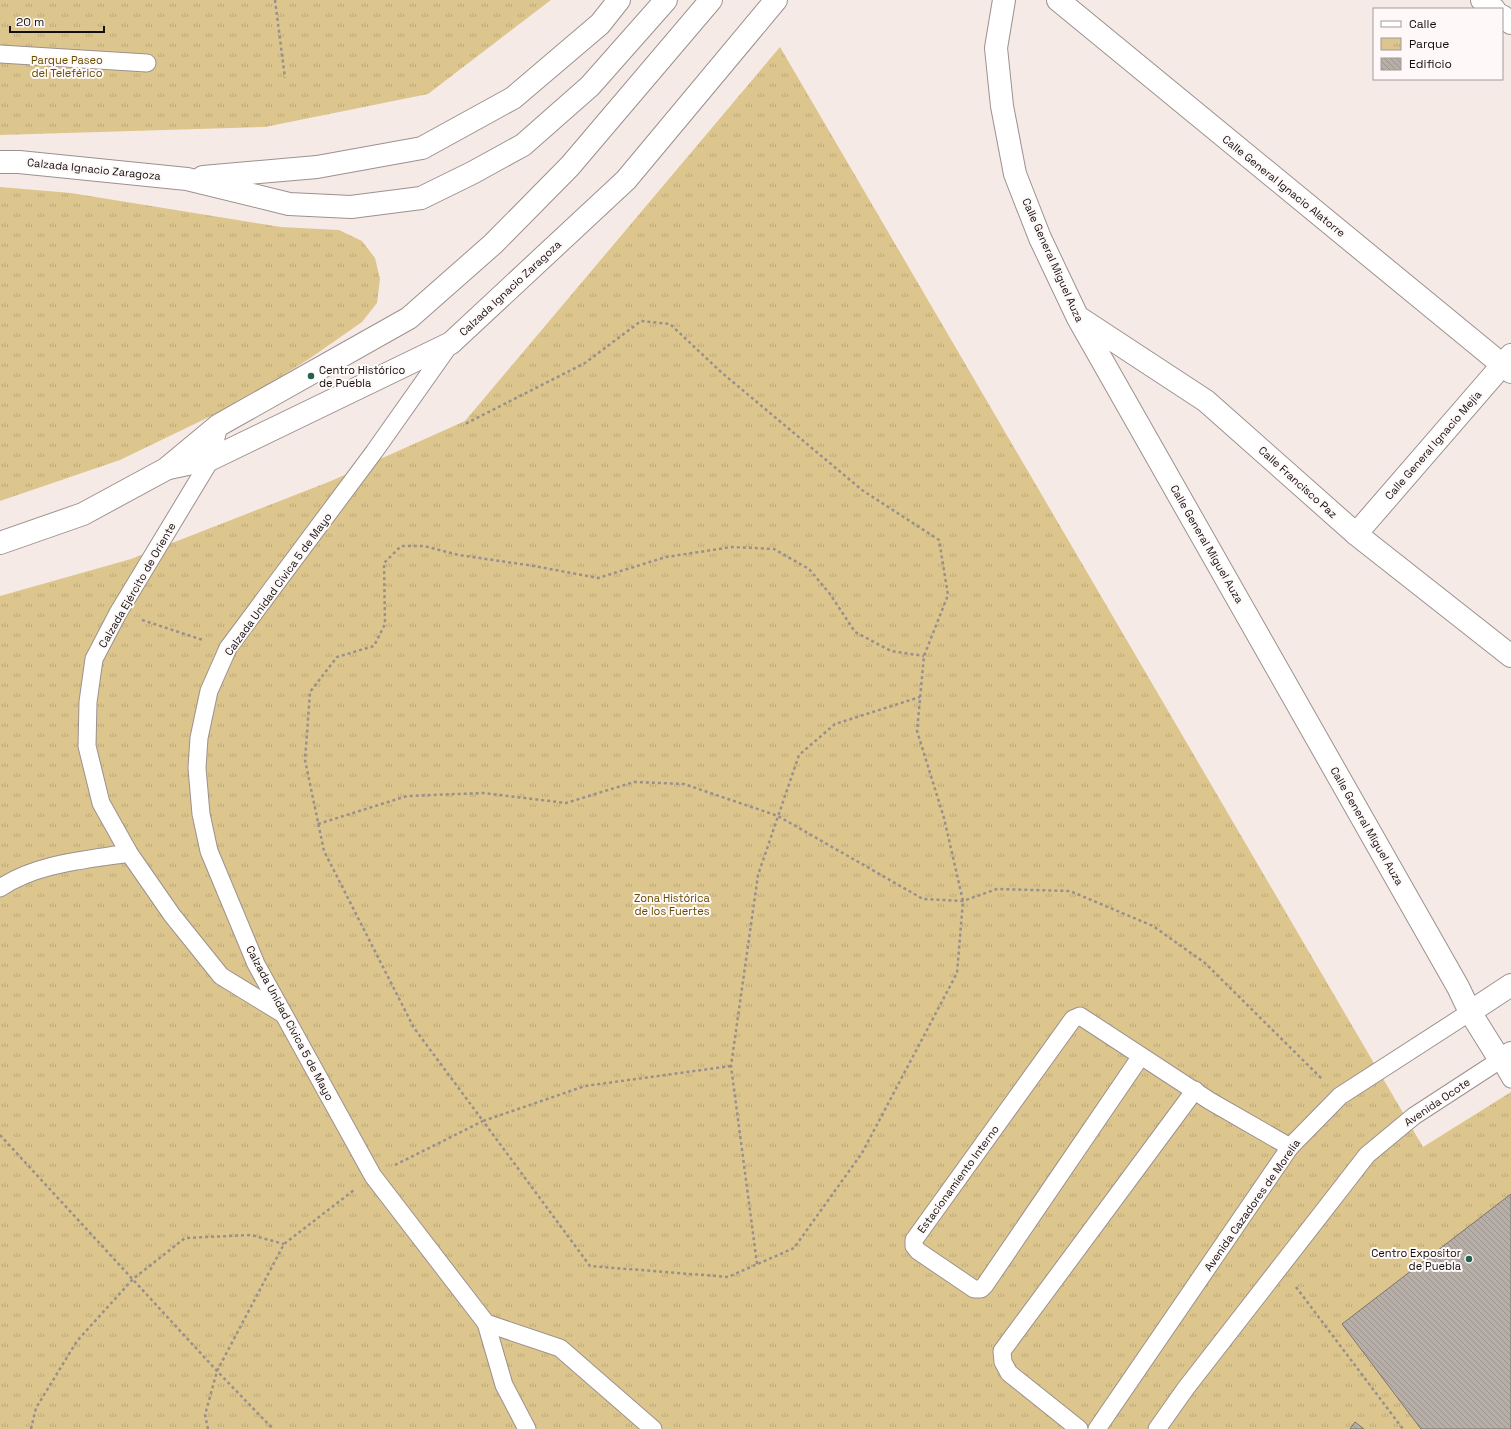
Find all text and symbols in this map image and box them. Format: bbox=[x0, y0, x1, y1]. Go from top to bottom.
scale bar bbox=[10, 8, 104, 34]
legend bbox=[1373, 8, 1503, 80]
text: 20 m bbox=[16, 14, 44, 30]
text: Calle bbox=[1409, 16, 1437, 32]
text: Parque bbox=[1409, 36, 1449, 52]
park label: Parque Paseo del Teleférico bbox=[31, 53, 103, 80]
text: Edificio bbox=[1409, 56, 1452, 72]
street label: Calle General Ignacio Alatorre bbox=[1220, 132, 1348, 240]
street label: Calzada Ignacio Zaragoza bbox=[27, 155, 162, 183]
street label: Calle General Miguel Auza bbox=[1019, 196, 1087, 325]
street label: Calzada Ignacio Zaragoza bbox=[456, 237, 564, 339]
place label: Centro Histórico de Puebla bbox=[319, 363, 405, 390]
marker: Centro Histórico de Puebla bbox=[306, 371, 316, 381]
street label: Calle General Ignacio Mejía bbox=[1382, 387, 1485, 503]
street label: Calle Francisco Paz bbox=[1256, 443, 1340, 521]
street label: Calle General Miguel Auza bbox=[1167, 482, 1247, 606]
street label: Calzada Unidad Cívica 5 de Mayo bbox=[221, 510, 335, 658]
street label: Calzada Ejército de Oriente bbox=[95, 520, 179, 650]
street label: Calle General Miguel Auza bbox=[1327, 764, 1407, 888]
park label: Zona Histórica de los Fuertes bbox=[634, 891, 711, 918]
street label: Calzada Unidad Cívica 5 de Mayo bbox=[243, 943, 337, 1103]
street label: Avenida Ocote bbox=[1401, 1075, 1473, 1129]
street label: Estacionamiento Interno bbox=[914, 1122, 1002, 1236]
street label: Avenida Cazadores de Morelia bbox=[1201, 1136, 1303, 1274]
place label: Centro Expositor de Puebla bbox=[1371, 1246, 1462, 1273]
marker: Centro Expositor de Puebla bbox=[1464, 1254, 1474, 1264]

